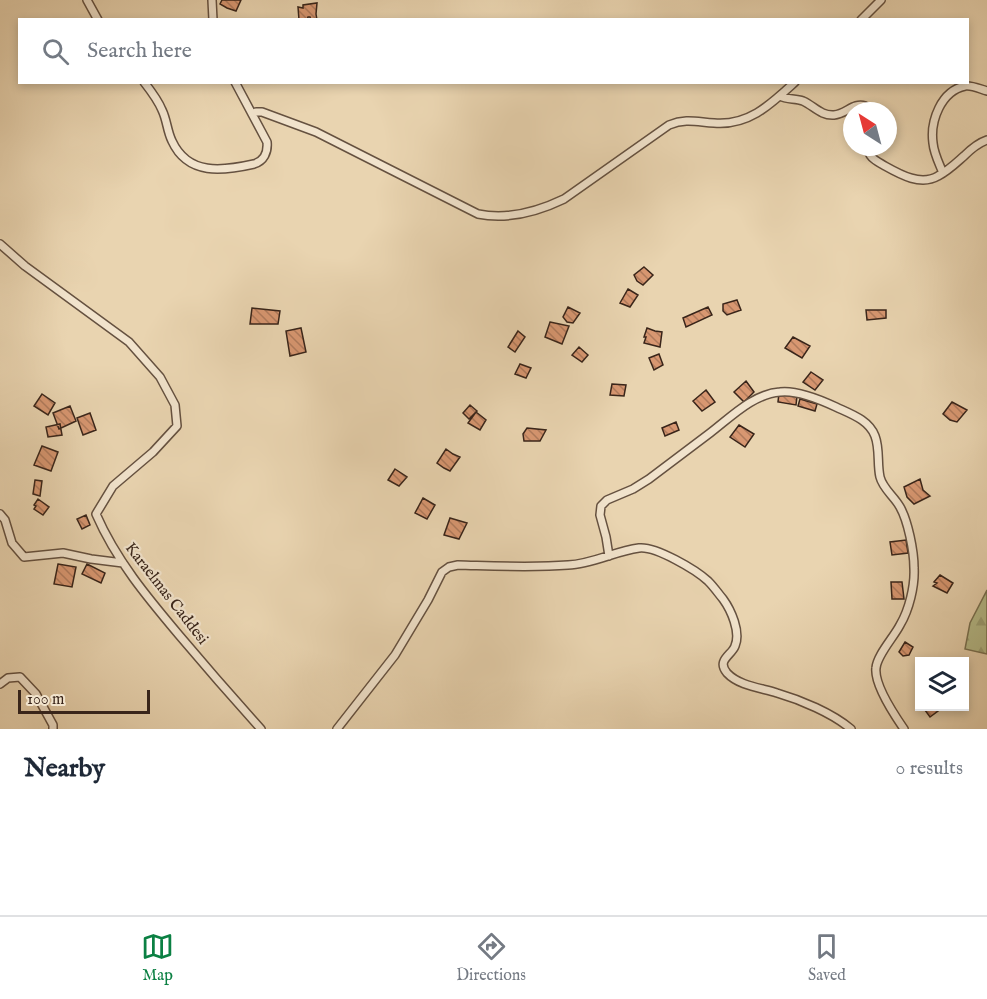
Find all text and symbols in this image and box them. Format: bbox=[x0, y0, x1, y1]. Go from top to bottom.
search box bbox=[18, 18, 969, 84]
icon: search bbox=[39, 35, 72, 68]
text: Search here bbox=[87, 37, 192, 65]
north arrow bbox=[843, 102, 897, 156]
street label: Karaelmas Caddesi bbox=[120, 539, 212, 649]
map controls bbox=[915, 657, 969, 711]
button: layers bbox=[915, 657, 969, 711]
scale bar bbox=[18, 687, 150, 714]
text: 100 m bbox=[27, 690, 64, 710]
text: Nearby bbox=[24, 752, 105, 785]
text: 0 results bbox=[896, 756, 963, 781]
tab: Map bbox=[141, 930, 174, 986]
tab: Directions bbox=[456, 930, 526, 986]
tab: Saved bbox=[808, 930, 846, 986]

